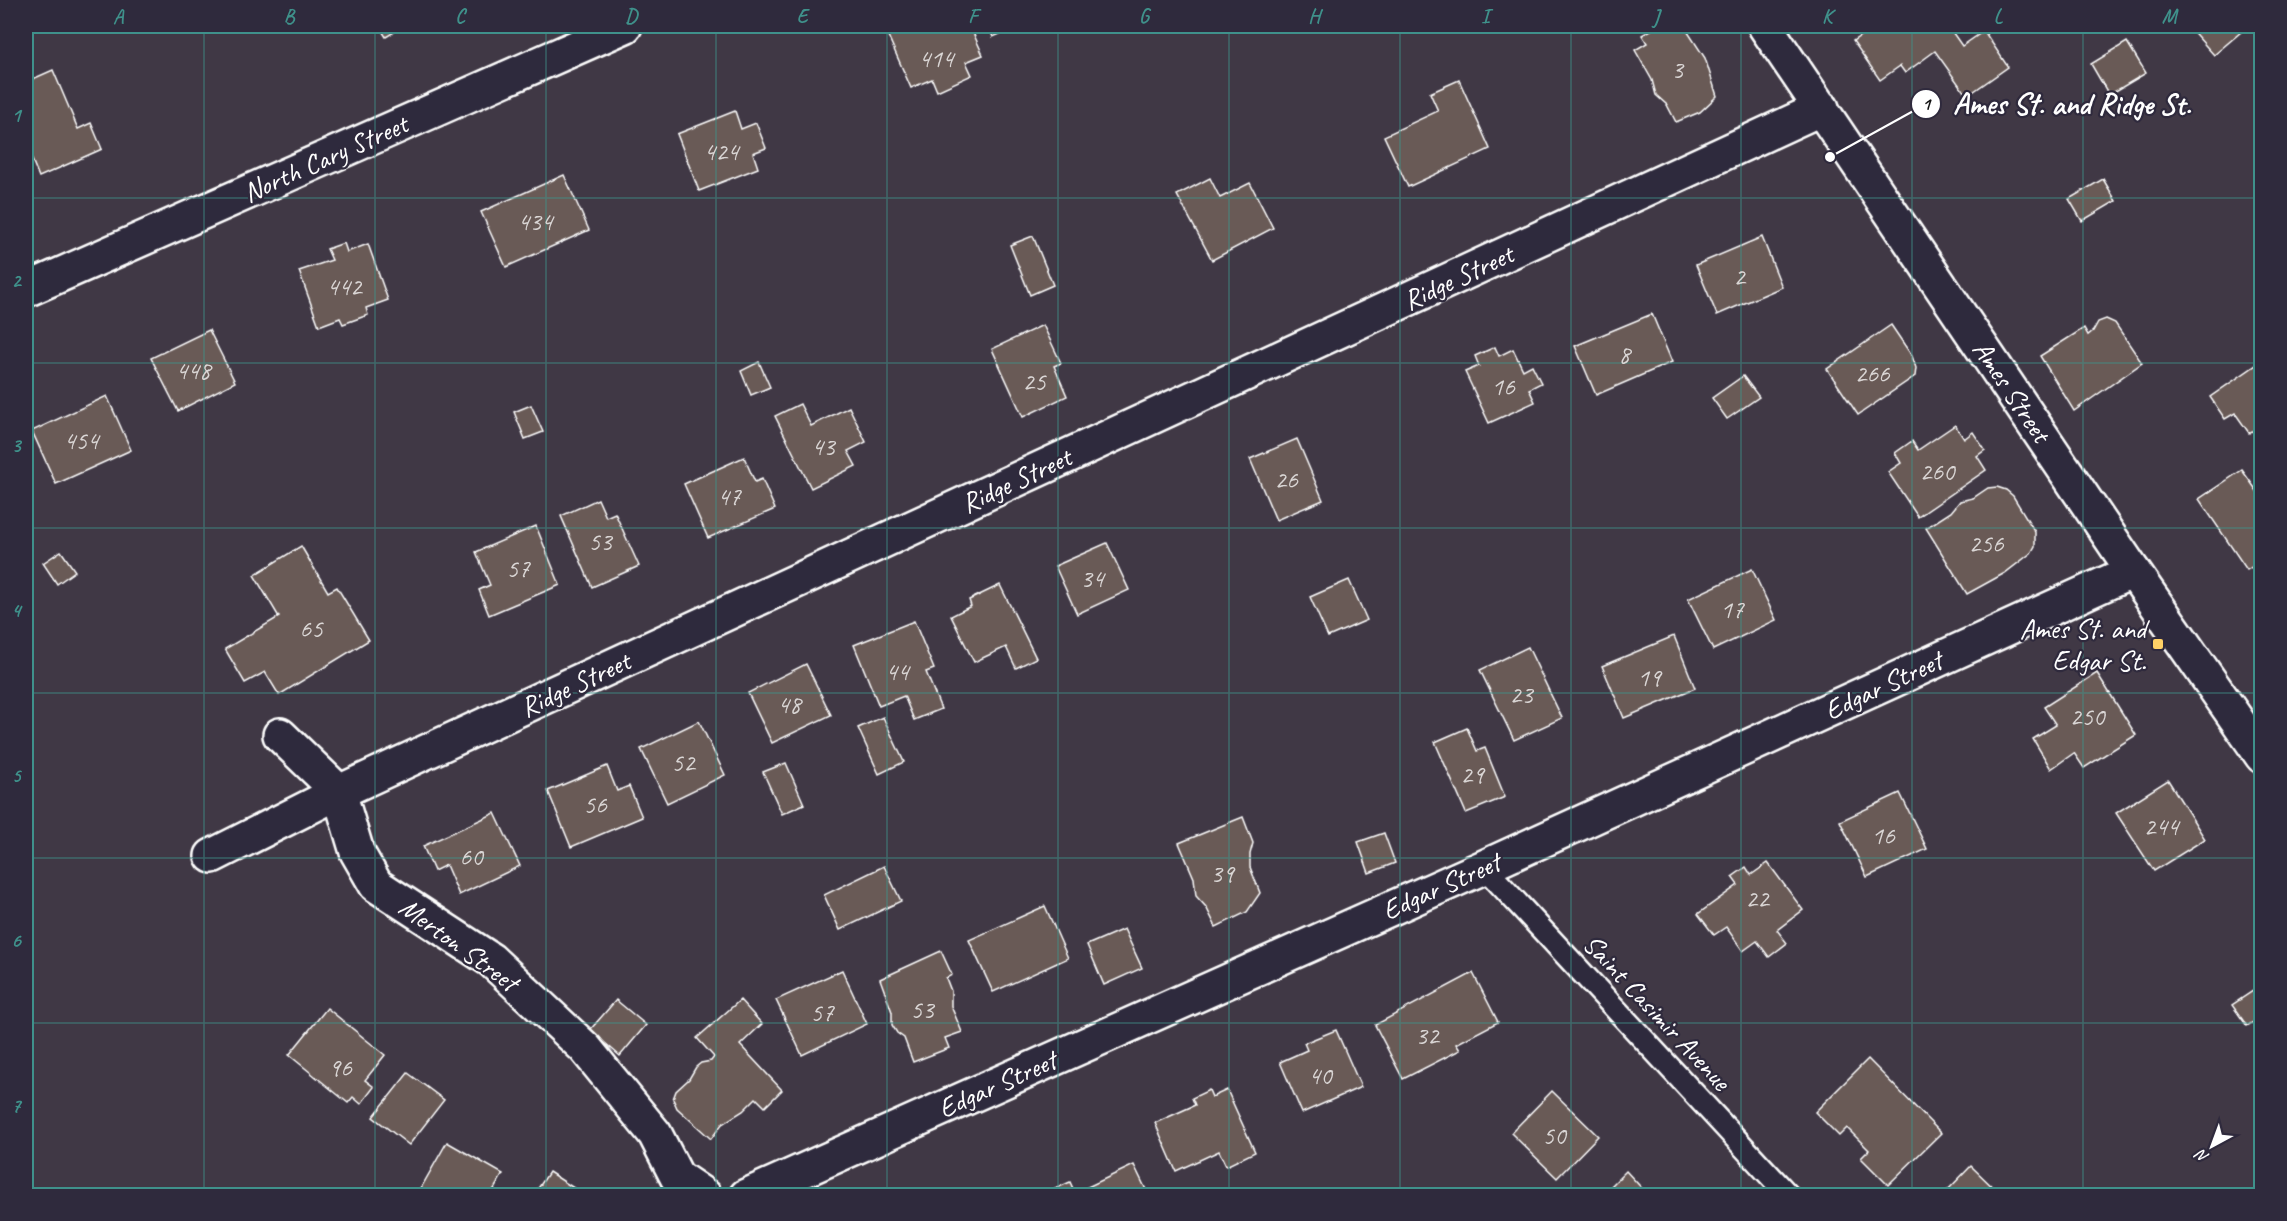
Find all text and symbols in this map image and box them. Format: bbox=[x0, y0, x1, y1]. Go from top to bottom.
text: A bbox=[113, 4, 125, 29]
text: B bbox=[284, 4, 296, 29]
text: C bbox=[455, 4, 467, 29]
text: D bbox=[625, 4, 639, 29]
text: E bbox=[797, 4, 811, 29]
text: F bbox=[968, 4, 982, 29]
text: G bbox=[1139, 4, 1152, 29]
text: H bbox=[1308, 4, 1323, 29]
text: I bbox=[1481, 4, 1494, 29]
text: J bbox=[1651, 4, 1663, 29]
text: K bbox=[1822, 4, 1836, 29]
text: L bbox=[1994, 4, 2004, 29]
text: M bbox=[2162, 4, 2179, 29]
house number: 414 bbox=[918, 42, 956, 75]
house number: 3 bbox=[1671, 53, 1685, 86]
callout: Ames St. and Ridge St. bbox=[1911, 80, 2204, 128]
text: Ames St. and Ridge St. bbox=[1953, 85, 2192, 123]
text: 1 bbox=[1922, 93, 1932, 115]
text: 1 bbox=[12, 103, 23, 128]
street label: North Cary Street bbox=[237, 105, 415, 210]
house number: 424 bbox=[703, 135, 741, 168]
house number: 434 bbox=[517, 205, 555, 238]
street label: Ridge Street bbox=[1397, 235, 1521, 318]
house number: 2 bbox=[1733, 260, 1747, 293]
text: 2 bbox=[12, 268, 23, 293]
house number: 442 bbox=[326, 270, 364, 303]
street label: Ames Street bbox=[1965, 333, 2060, 451]
house number: 8 bbox=[1618, 338, 1632, 371]
house number: 448 bbox=[175, 354, 213, 387]
house number: 266 bbox=[1854, 357, 1891, 390]
house number: 25 bbox=[1022, 365, 1047, 398]
house number: 16 bbox=[1491, 370, 1516, 403]
house number: 454 bbox=[63, 424, 101, 457]
house number: 43 bbox=[811, 430, 837, 463]
text: 3 bbox=[12, 433, 23, 458]
street label: Ridge Street bbox=[955, 438, 1079, 521]
house number: 260 bbox=[1919, 455, 1957, 488]
house number: 26 bbox=[1274, 463, 1299, 496]
house number: 47 bbox=[717, 480, 742, 513]
house number: 53 bbox=[588, 525, 614, 558]
house number: 256 bbox=[1968, 527, 2005, 560]
house number: 57 bbox=[506, 552, 531, 585]
house number: 34 bbox=[1080, 562, 1106, 595]
house number: 17 bbox=[1720, 593, 1745, 626]
text: 4 bbox=[12, 598, 24, 623]
place label: Ames St. and Edgar St. bbox=[2020, 611, 2150, 678]
house number: 65 bbox=[299, 612, 324, 645]
marker: Ames St. and Edgar St. bbox=[2151, 637, 2165, 651]
street label: Edgar Street bbox=[1819, 641, 1951, 727]
street label: Ridge Street bbox=[514, 642, 638, 725]
house number: 44 bbox=[885, 655, 911, 688]
house number: 19 bbox=[1637, 661, 1663, 694]
house number: 23 bbox=[1509, 678, 1535, 711]
house number: 48 bbox=[777, 688, 803, 721]
house number: 250 bbox=[2069, 700, 2107, 733]
house number: 52 bbox=[671, 746, 697, 779]
house number: 29 bbox=[1460, 758, 1486, 791]
text: 5 bbox=[12, 763, 23, 788]
house number: 56 bbox=[583, 788, 608, 821]
house number: 244 bbox=[2143, 810, 2181, 843]
house number: 16 bbox=[1871, 819, 1896, 852]
house number: 60 bbox=[459, 840, 485, 873]
street label: Edgar Street bbox=[1376, 843, 1509, 928]
house number: 39 bbox=[1210, 857, 1236, 890]
house number: 22 bbox=[1745, 882, 1771, 915]
street label: Merton Street bbox=[393, 889, 528, 1001]
street label: Saint Casimir Avenue bbox=[1576, 926, 1740, 1099]
text: 6 bbox=[11, 928, 22, 953]
house number: 53 bbox=[910, 993, 936, 1026]
house number: 57 bbox=[810, 996, 835, 1029]
house number: 32 bbox=[1415, 1019, 1441, 1052]
street label: Edgar Street bbox=[932, 1041, 1065, 1126]
house number: 96 bbox=[328, 1051, 353, 1084]
house number: 40 bbox=[1308, 1059, 1334, 1092]
text: 7 bbox=[12, 1093, 23, 1118]
north arrow bbox=[2182, 1116, 2242, 1176]
house number: 50 bbox=[1542, 1119, 1568, 1152]
text: N bbox=[2190, 1144, 2213, 1167]

